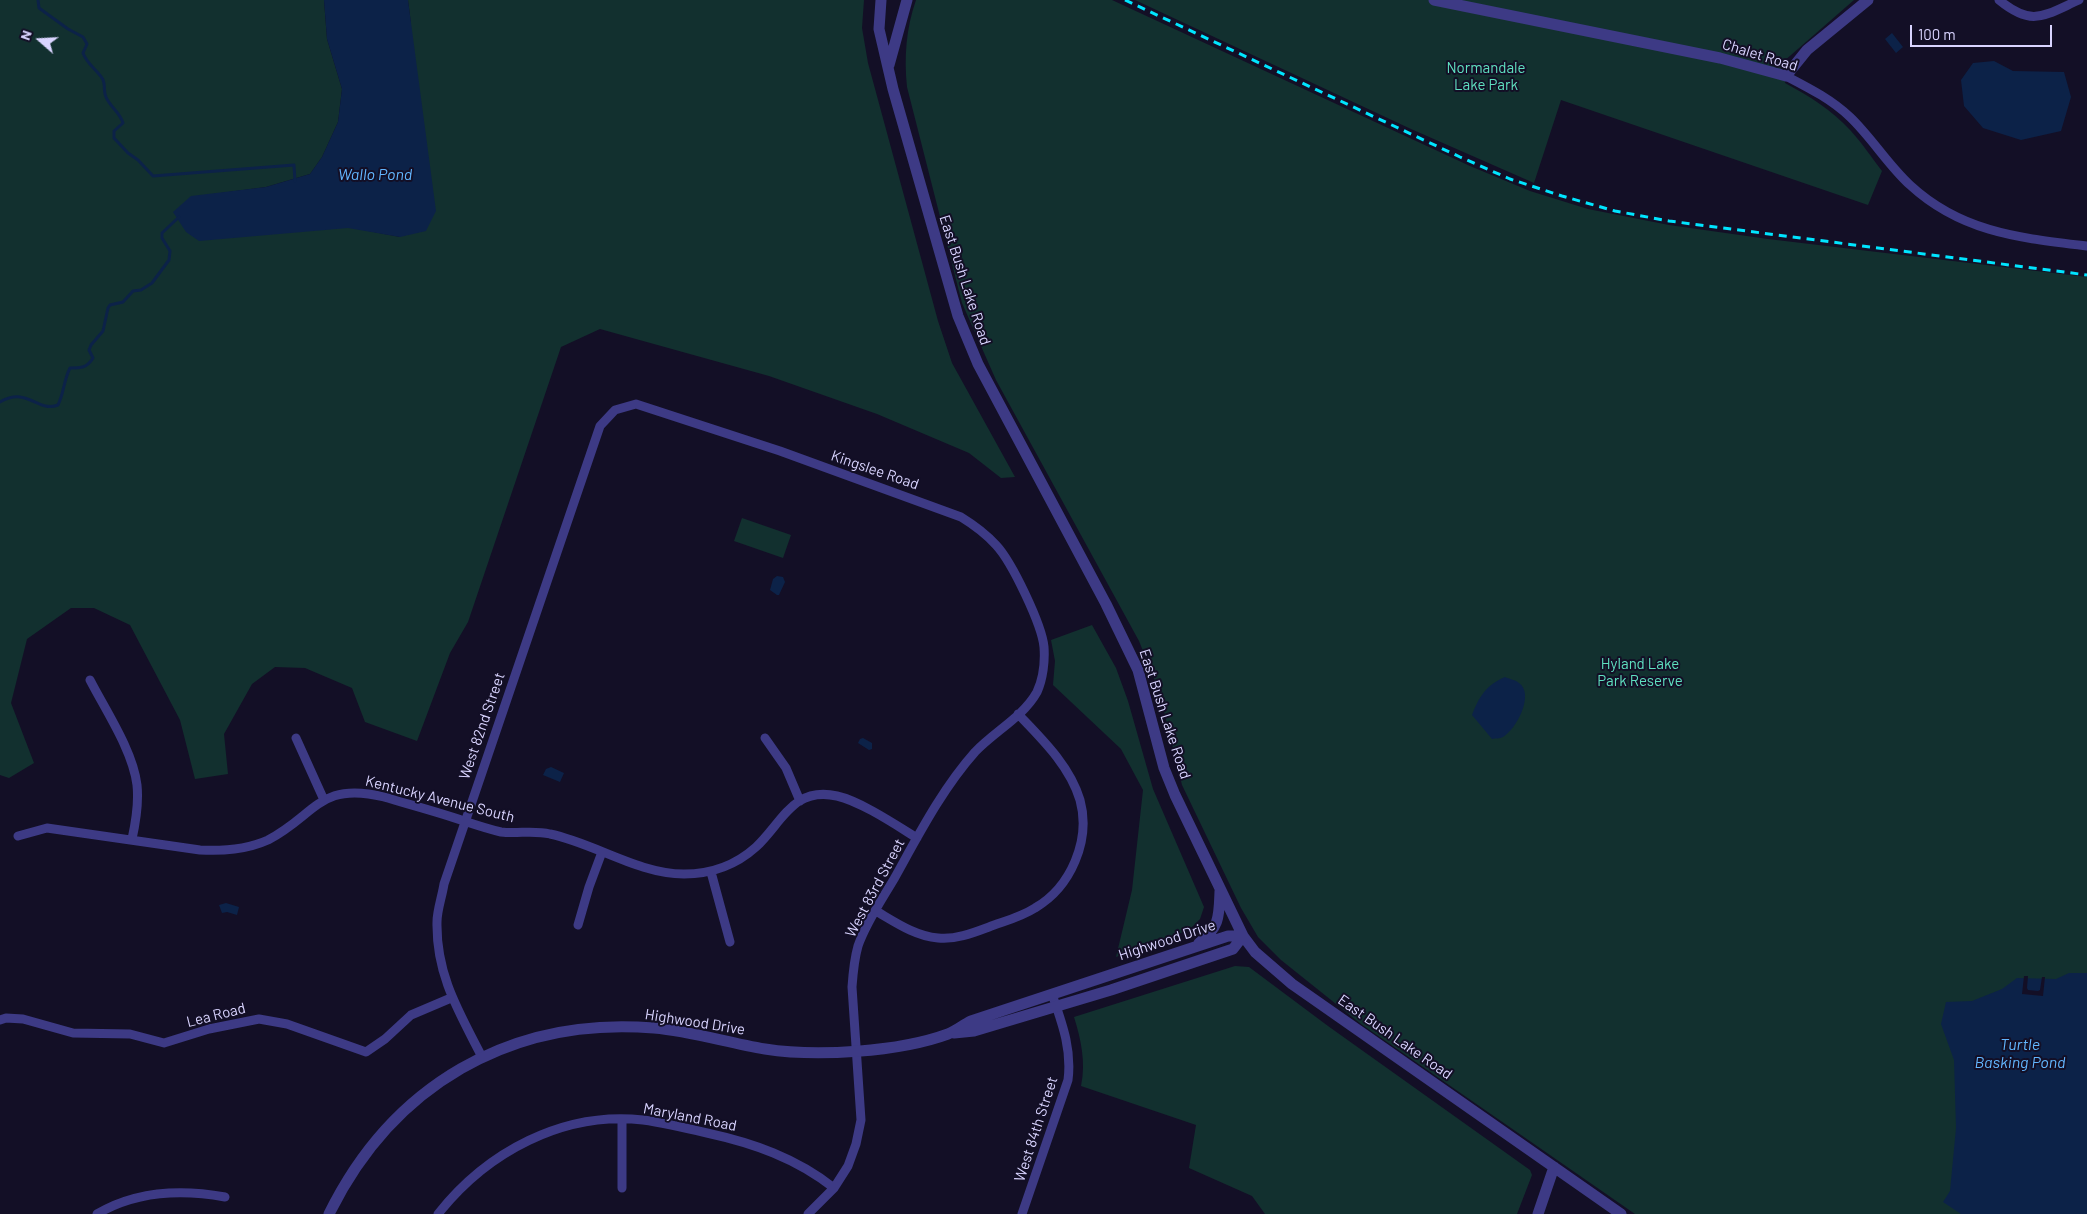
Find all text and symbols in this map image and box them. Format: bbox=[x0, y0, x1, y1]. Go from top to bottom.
north arrow bbox=[15, 15, 65, 65]
scale bar bbox=[1912, 15, 2054, 47]
text: 100 m bbox=[1918, 25, 1956, 43]
text: N bbox=[16, 28, 35, 42]
street label: Chalet Road bbox=[1720, 35, 1800, 75]
park label: Normandale Lake Park bbox=[1446, 59, 1526, 94]
water label: Wallo Pond bbox=[338, 165, 412, 185]
street label: East Bush Lake Road bbox=[936, 213, 994, 347]
street label: Kingslee Road bbox=[829, 447, 921, 493]
street label: East Bush Lake Road bbox=[1136, 647, 1194, 781]
park label: Hyland Lake Park Reserve bbox=[1597, 655, 1683, 690]
street label: West 82nd Street bbox=[455, 670, 509, 782]
street label: Kentucky Avenue South bbox=[364, 772, 516, 826]
street label: West 83rd Street bbox=[841, 836, 909, 940]
street label: Highwood Drive bbox=[1116, 916, 1218, 964]
street label: East Bush Lake Road bbox=[1334, 991, 1456, 1083]
street label: Lea Road bbox=[185, 999, 247, 1031]
street label: Highwood Drive bbox=[644, 1005, 746, 1039]
water label: Turtle Basking Pond bbox=[1975, 1035, 2065, 1073]
street label: West 84th Street bbox=[1011, 1074, 1061, 1184]
street label: Maryland Road bbox=[642, 1099, 738, 1135]

